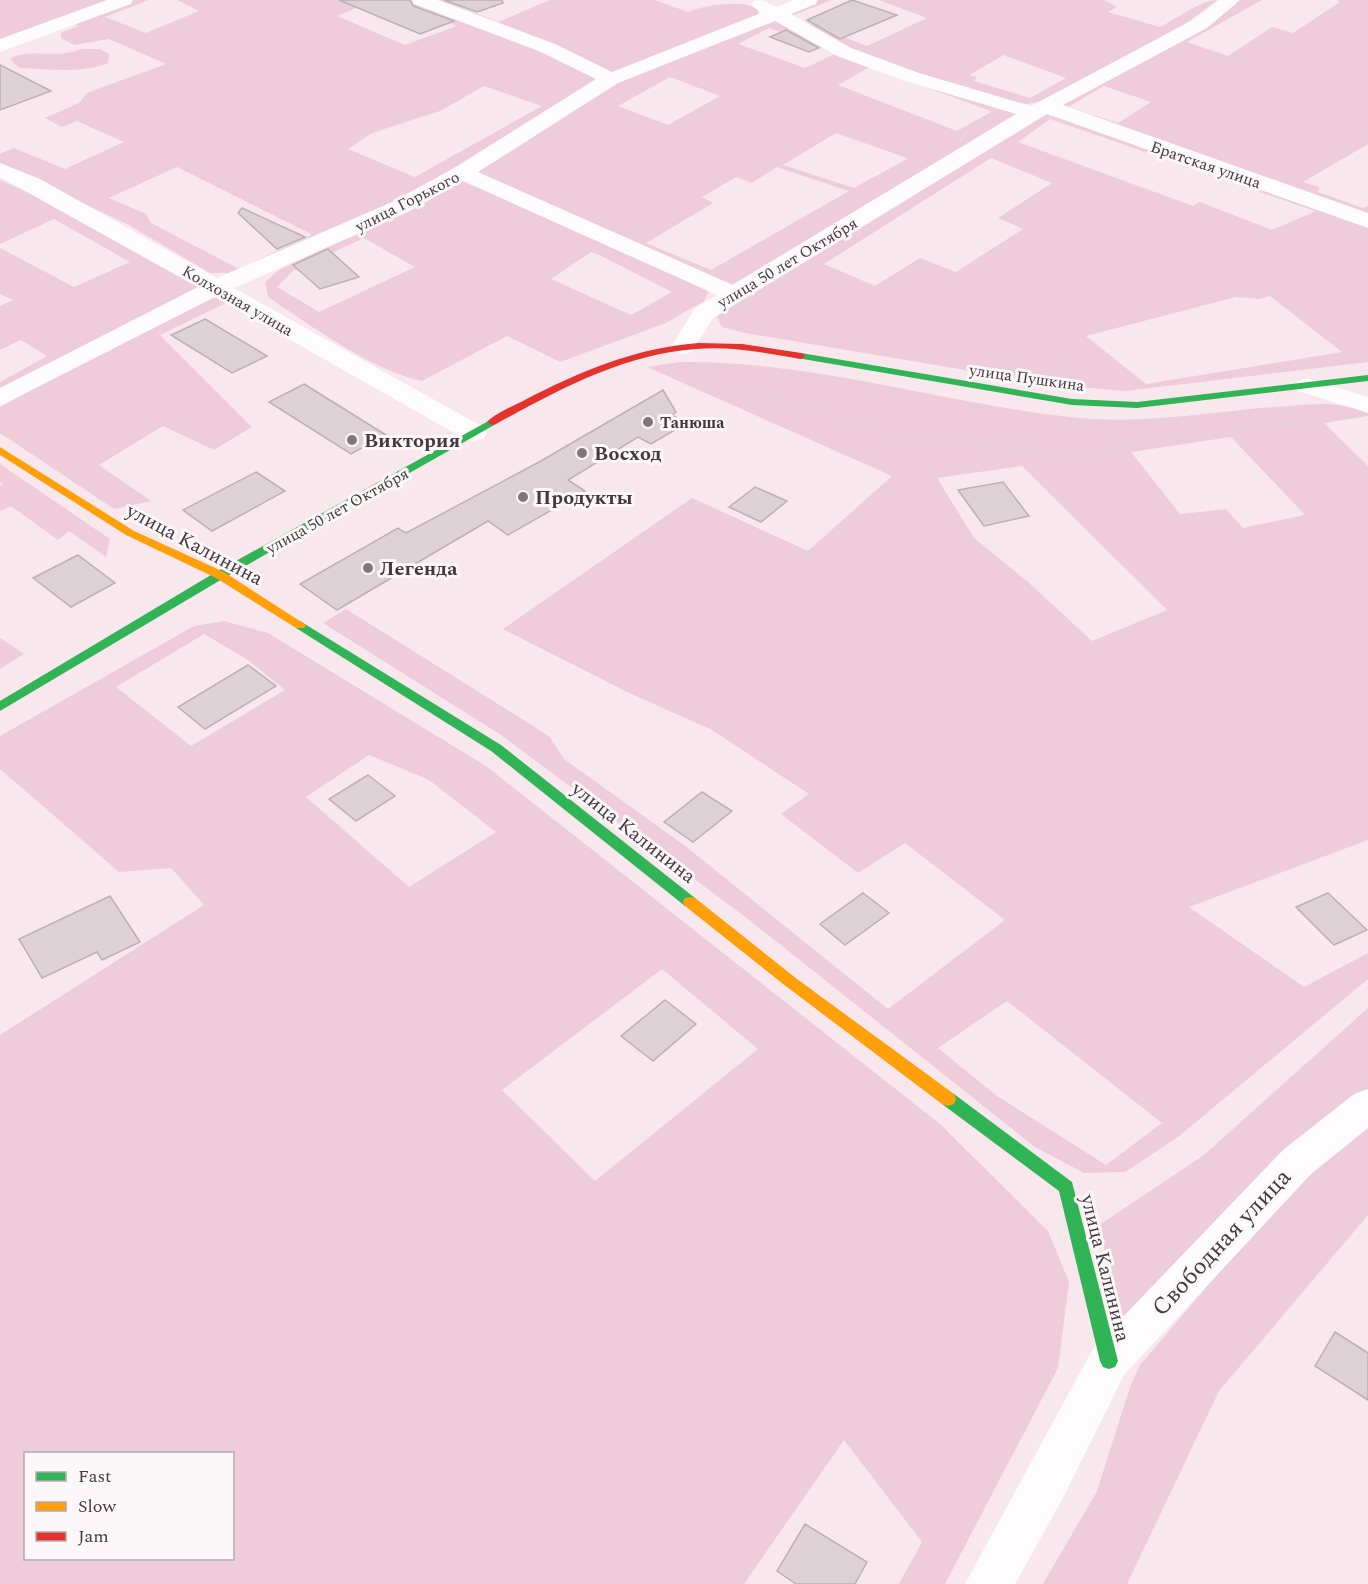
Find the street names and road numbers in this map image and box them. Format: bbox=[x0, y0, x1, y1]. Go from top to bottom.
street label: Братская улица bbox=[1147, 135, 1264, 195]
street label: улица Горького bbox=[350, 165, 464, 239]
street label: улица 50 лет Октября bbox=[712, 211, 862, 315]
street label: Колхозная улица bbox=[177, 259, 298, 343]
street label: улица Пушкина bbox=[967, 358, 1086, 398]
street label: улица 50 лет Октября bbox=[261, 462, 413, 561]
street label: улица Калинина bbox=[120, 496, 268, 594]
street label: улица Калинина bbox=[564, 774, 702, 891]
street label: Свободная улица bbox=[1143, 1160, 1300, 1325]
street label: улица Калинина bbox=[1072, 1190, 1138, 1345]

